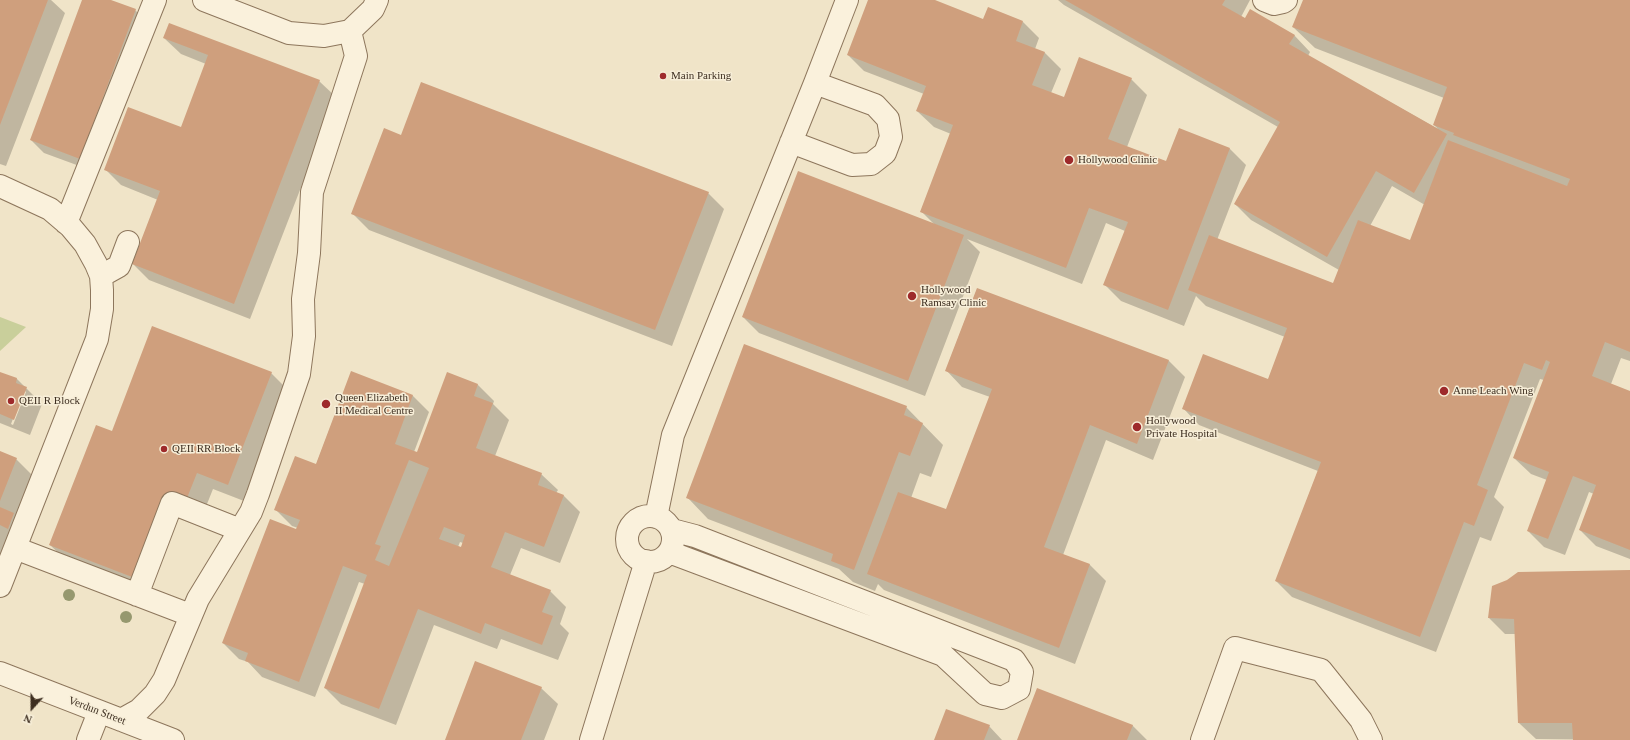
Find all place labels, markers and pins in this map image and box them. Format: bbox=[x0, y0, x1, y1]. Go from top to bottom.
place label: Main Parking bbox=[671, 69, 731, 83]
marker: Main Parking bbox=[658, 71, 668, 81]
place label: Hollywood Clinic bbox=[1078, 153, 1157, 167]
marker: Hollywood Clinic bbox=[1063, 154, 1075, 166]
place label: Hollywood Ramsay Clinic bbox=[921, 283, 986, 309]
marker: Hollywood Ramsay Clinic bbox=[906, 290, 918, 302]
place label: Anne Leach Wing bbox=[1453, 384, 1533, 398]
marker: Anne Leach Wing bbox=[1438, 385, 1450, 397]
place label: Queen Elizabeth II Medical Centre bbox=[335, 391, 413, 417]
place label: QEII R Block bbox=[19, 394, 80, 408]
marker: QEII R Block bbox=[6, 396, 16, 406]
marker: Queen Elizabeth II Medical Centre bbox=[320, 398, 332, 410]
place label: Hollywood Private Hospital bbox=[1146, 414, 1217, 440]
marker: Hollywood Private Hospital bbox=[1131, 421, 1143, 433]
place label: QEII RR Block bbox=[172, 442, 240, 456]
marker: QEII RR Block bbox=[159, 444, 169, 454]

